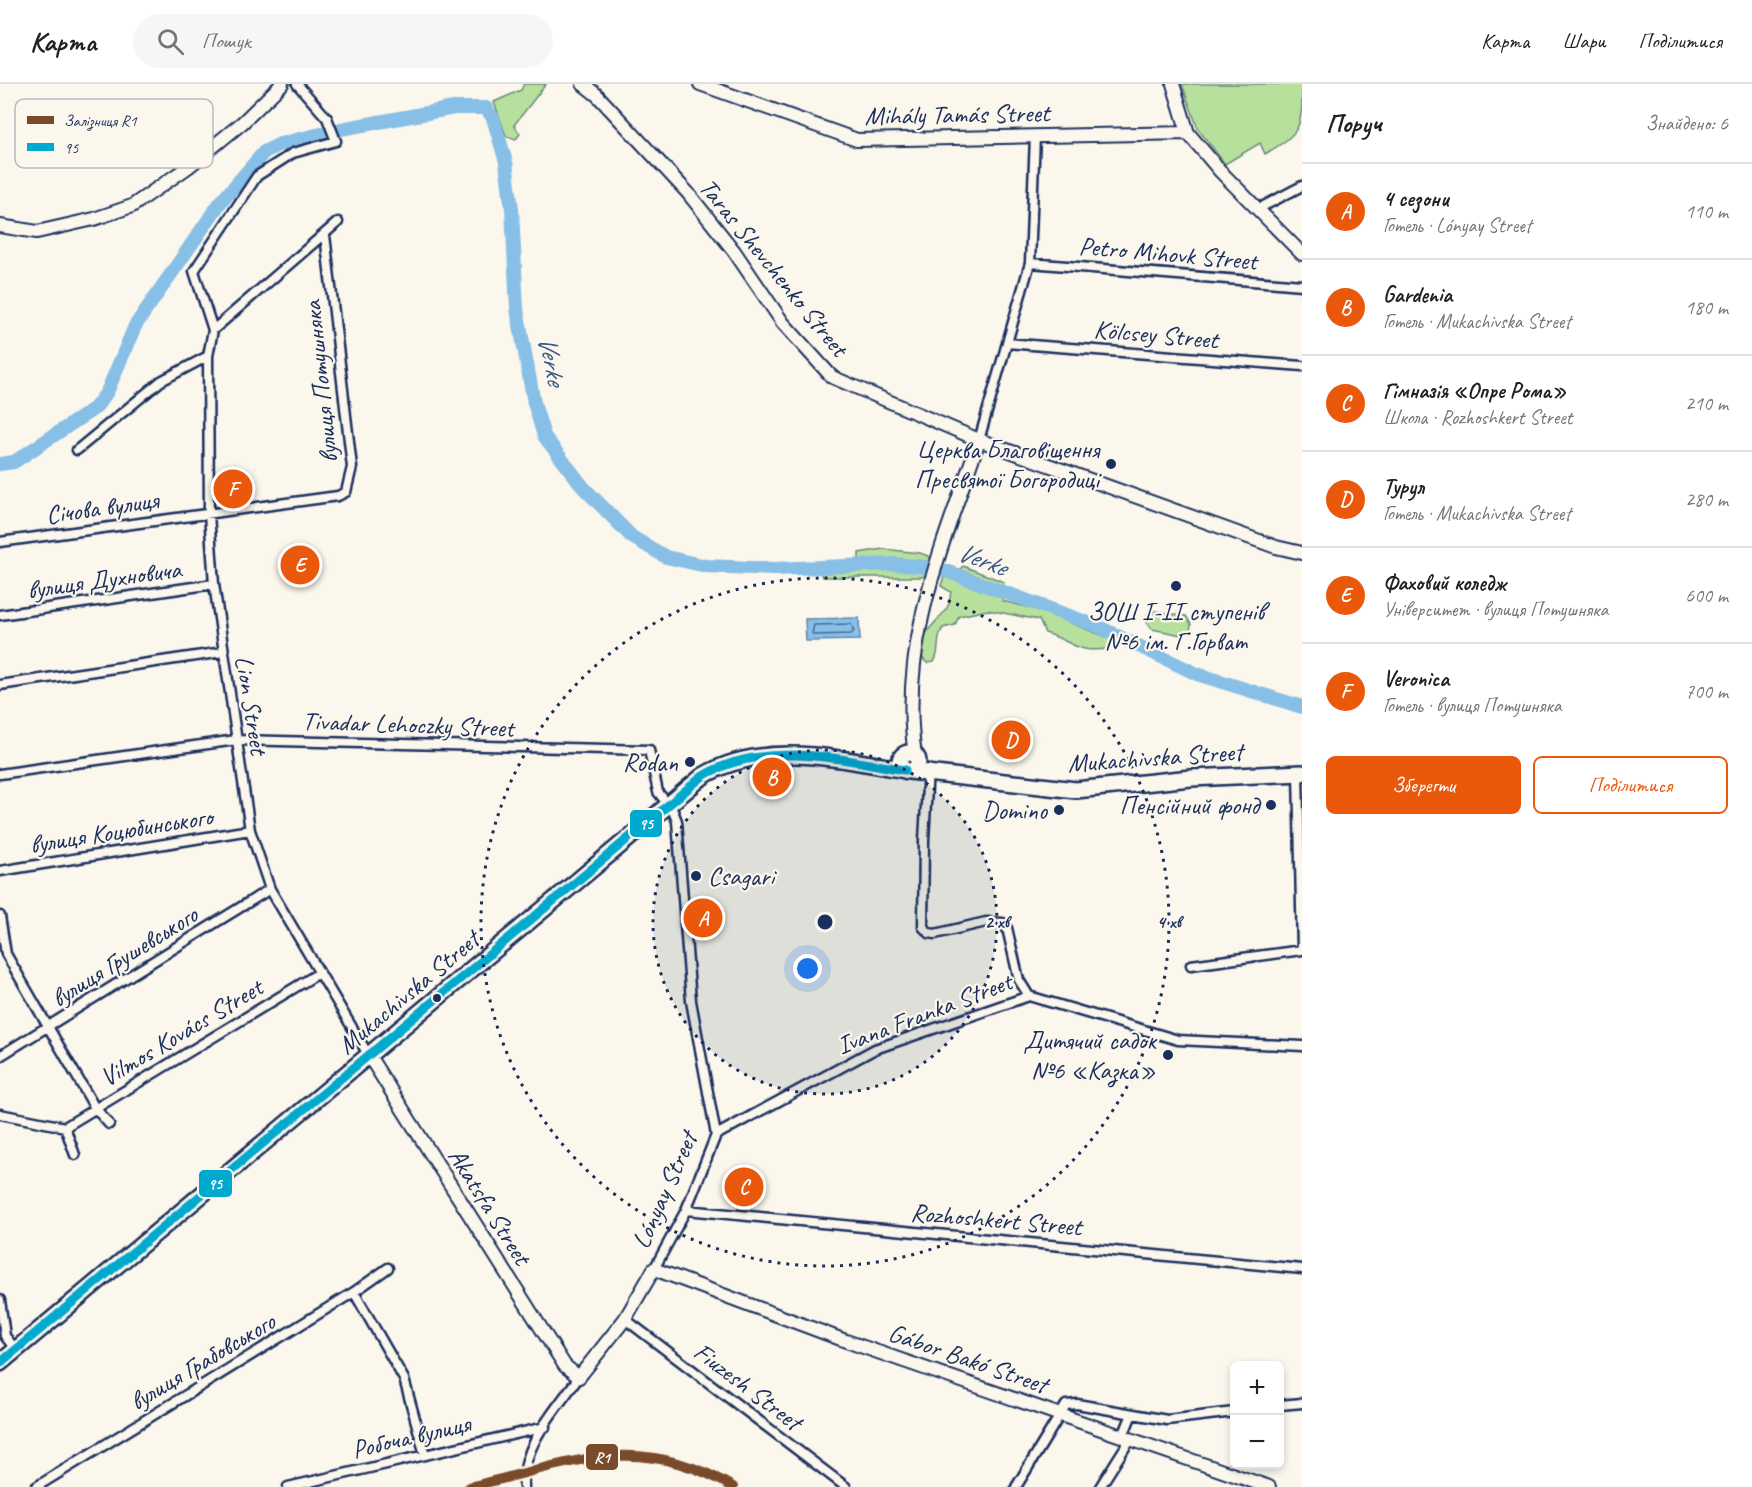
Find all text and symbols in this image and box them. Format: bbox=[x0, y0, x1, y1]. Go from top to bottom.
search box bbox=[133, 14, 553, 68]
text: Карта bbox=[30, 24, 97, 59]
icon: search bbox=[154, 25, 187, 58]
text: Пошук bbox=[202, 27, 251, 55]
text: Карта bbox=[1481, 28, 1529, 54]
text: Шари bbox=[1562, 28, 1606, 54]
text: Поділитися bbox=[1639, 28, 1722, 54]
street label: Mihály Tamás Street bbox=[864, 96, 1052, 133]
legend bbox=[15, 99, 213, 168]
text: Поруч bbox=[1326, 107, 1382, 140]
text: Залізниця R1 bbox=[64, 111, 137, 131]
text: Знайдено: 6 bbox=[1646, 111, 1728, 136]
text: 95 bbox=[64, 138, 79, 158]
street label: Taras Shevchenko Street bbox=[692, 172, 857, 365]
text: 4 сезони bbox=[1383, 185, 1449, 213]
text: A bbox=[1340, 199, 1351, 224]
text: 110 m bbox=[1685, 199, 1728, 224]
text: Готель · Lónyay Street bbox=[1383, 213, 1531, 238]
street label: Petro Mihovk Street bbox=[1078, 229, 1261, 278]
text: Gardenia bbox=[1383, 281, 1452, 309]
text: B bbox=[1340, 295, 1351, 320]
text: 180 m bbox=[1685, 295, 1728, 320]
street label: вулиця Потушняка bbox=[295, 298, 345, 465]
text: Готель · Mukachivska Street bbox=[1383, 309, 1571, 334]
street label: Kölcsey Street bbox=[1093, 313, 1222, 357]
water label: Verke bbox=[530, 332, 575, 392]
text: Гімназія «Опре Рома» bbox=[1383, 377, 1566, 405]
text: C bbox=[1341, 391, 1350, 416]
text: 210 m bbox=[1685, 391, 1728, 416]
text: Школа · Rozhoshkert Street bbox=[1383, 405, 1572, 430]
place label: Церква Благовіщення Пресвятої Богородиці bbox=[915, 433, 1102, 496]
marker: Церква Благовіщення Пресвятої Богородиці bbox=[1104, 457, 1118, 471]
pin: F bbox=[214, 466, 252, 512]
text: Турул bbox=[1383, 473, 1424, 501]
street label: Січова вулиця bbox=[44, 483, 162, 532]
text: D bbox=[1340, 487, 1351, 512]
text: 280 m bbox=[1685, 487, 1728, 512]
text: Готель · Mukachivska Street bbox=[1383, 501, 1571, 526]
water label: Verke bbox=[953, 535, 1015, 585]
pin: E bbox=[280, 542, 320, 588]
street label: вулиця Духновича bbox=[25, 552, 185, 607]
text: Фаховий коледж bbox=[1383, 569, 1506, 597]
marker: ЗОШ І-ІІ ступенів №6 ім. Г.Горват bbox=[1169, 579, 1183, 593]
text: E bbox=[1340, 583, 1351, 608]
text: 600 m bbox=[1685, 583, 1728, 608]
place label: ЗОШ І-ІІ ступенів №6 ім. Г.Горват bbox=[1088, 595, 1270, 658]
text: Університет · вулиця Потушняка bbox=[1383, 597, 1608, 622]
street label: Lion Street bbox=[227, 653, 276, 759]
text: Veronica bbox=[1383, 665, 1449, 693]
text: F bbox=[1341, 679, 1350, 704]
text: 700 m bbox=[1685, 679, 1728, 704]
text: Готель · вулиця Потушняка bbox=[1383, 693, 1561, 718]
street label: Tivadar Lehoczky Street bbox=[302, 704, 517, 745]
pin: D bbox=[992, 718, 1030, 762]
street label: Mukachivska Street bbox=[1066, 735, 1247, 780]
place label: Rodan bbox=[623, 746, 678, 779]
pin: B bbox=[752, 754, 792, 800]
marker: Rodan bbox=[683, 755, 697, 769]
button: Зберегти bbox=[1326, 756, 1521, 814]
button: Поділитися bbox=[1533, 756, 1728, 814]
place label: Пенсійний фонд bbox=[1120, 789, 1261, 822]
place label: Domino bbox=[982, 794, 1049, 827]
marker: Пенсійний фонд bbox=[1264, 798, 1278, 812]
street label: вулиця Коцюбинського bbox=[27, 799, 218, 861]
marker: Domino bbox=[1052, 803, 1066, 817]
line badge: 95 bbox=[629, 809, 663, 838]
text: 95 bbox=[639, 814, 655, 834]
place label: Csagari bbox=[708, 860, 777, 893]
marker: Csagari bbox=[689, 869, 703, 883]
pin: A bbox=[684, 896, 722, 940]
street label: вулиця Грушевського bbox=[45, 897, 205, 1015]
text: 2 хв bbox=[985, 911, 1012, 933]
text: 4 хв bbox=[1157, 911, 1184, 933]
centre of rings bbox=[815, 912, 835, 932]
street label: Mukachivska Street bbox=[331, 921, 489, 1061]
your location bbox=[793, 954, 822, 983]
street label: Ivana Franka Street bbox=[832, 964, 1019, 1062]
street label: Vilmos Kovács Street bbox=[94, 970, 271, 1094]
unlabelled marker bbox=[431, 992, 443, 1004]
place label: Дитячий садок №6 «Казка» bbox=[1023, 1024, 1157, 1088]
marker: Дитячий садок №6 «Казка» bbox=[1161, 1048, 1175, 1062]
street label: Lónyay Street bbox=[624, 1124, 706, 1254]
street label: Akatsfa Street bbox=[441, 1142, 540, 1273]
pin: C bbox=[724, 1164, 764, 1210]
line badge: 95 bbox=[198, 1169, 233, 1198]
text: 95 bbox=[208, 1174, 224, 1194]
street label: Rozhoshkert Street bbox=[909, 1196, 1085, 1244]
street label: вулиця Грабовського bbox=[123, 1304, 283, 1418]
street label: Gábor Bakó Street bbox=[884, 1316, 1055, 1402]
street label: Fiuzesh Street bbox=[687, 1335, 811, 1440]
map controls bbox=[1230, 1361, 1284, 1469]
button: + bbox=[1230, 1361, 1284, 1415]
street label: Робоча вулиця bbox=[349, 1406, 476, 1466]
button: − bbox=[1230, 1415, 1284, 1469]
line badge: R1 bbox=[585, 1443, 619, 1471]
text: R1 bbox=[594, 1448, 612, 1468]

